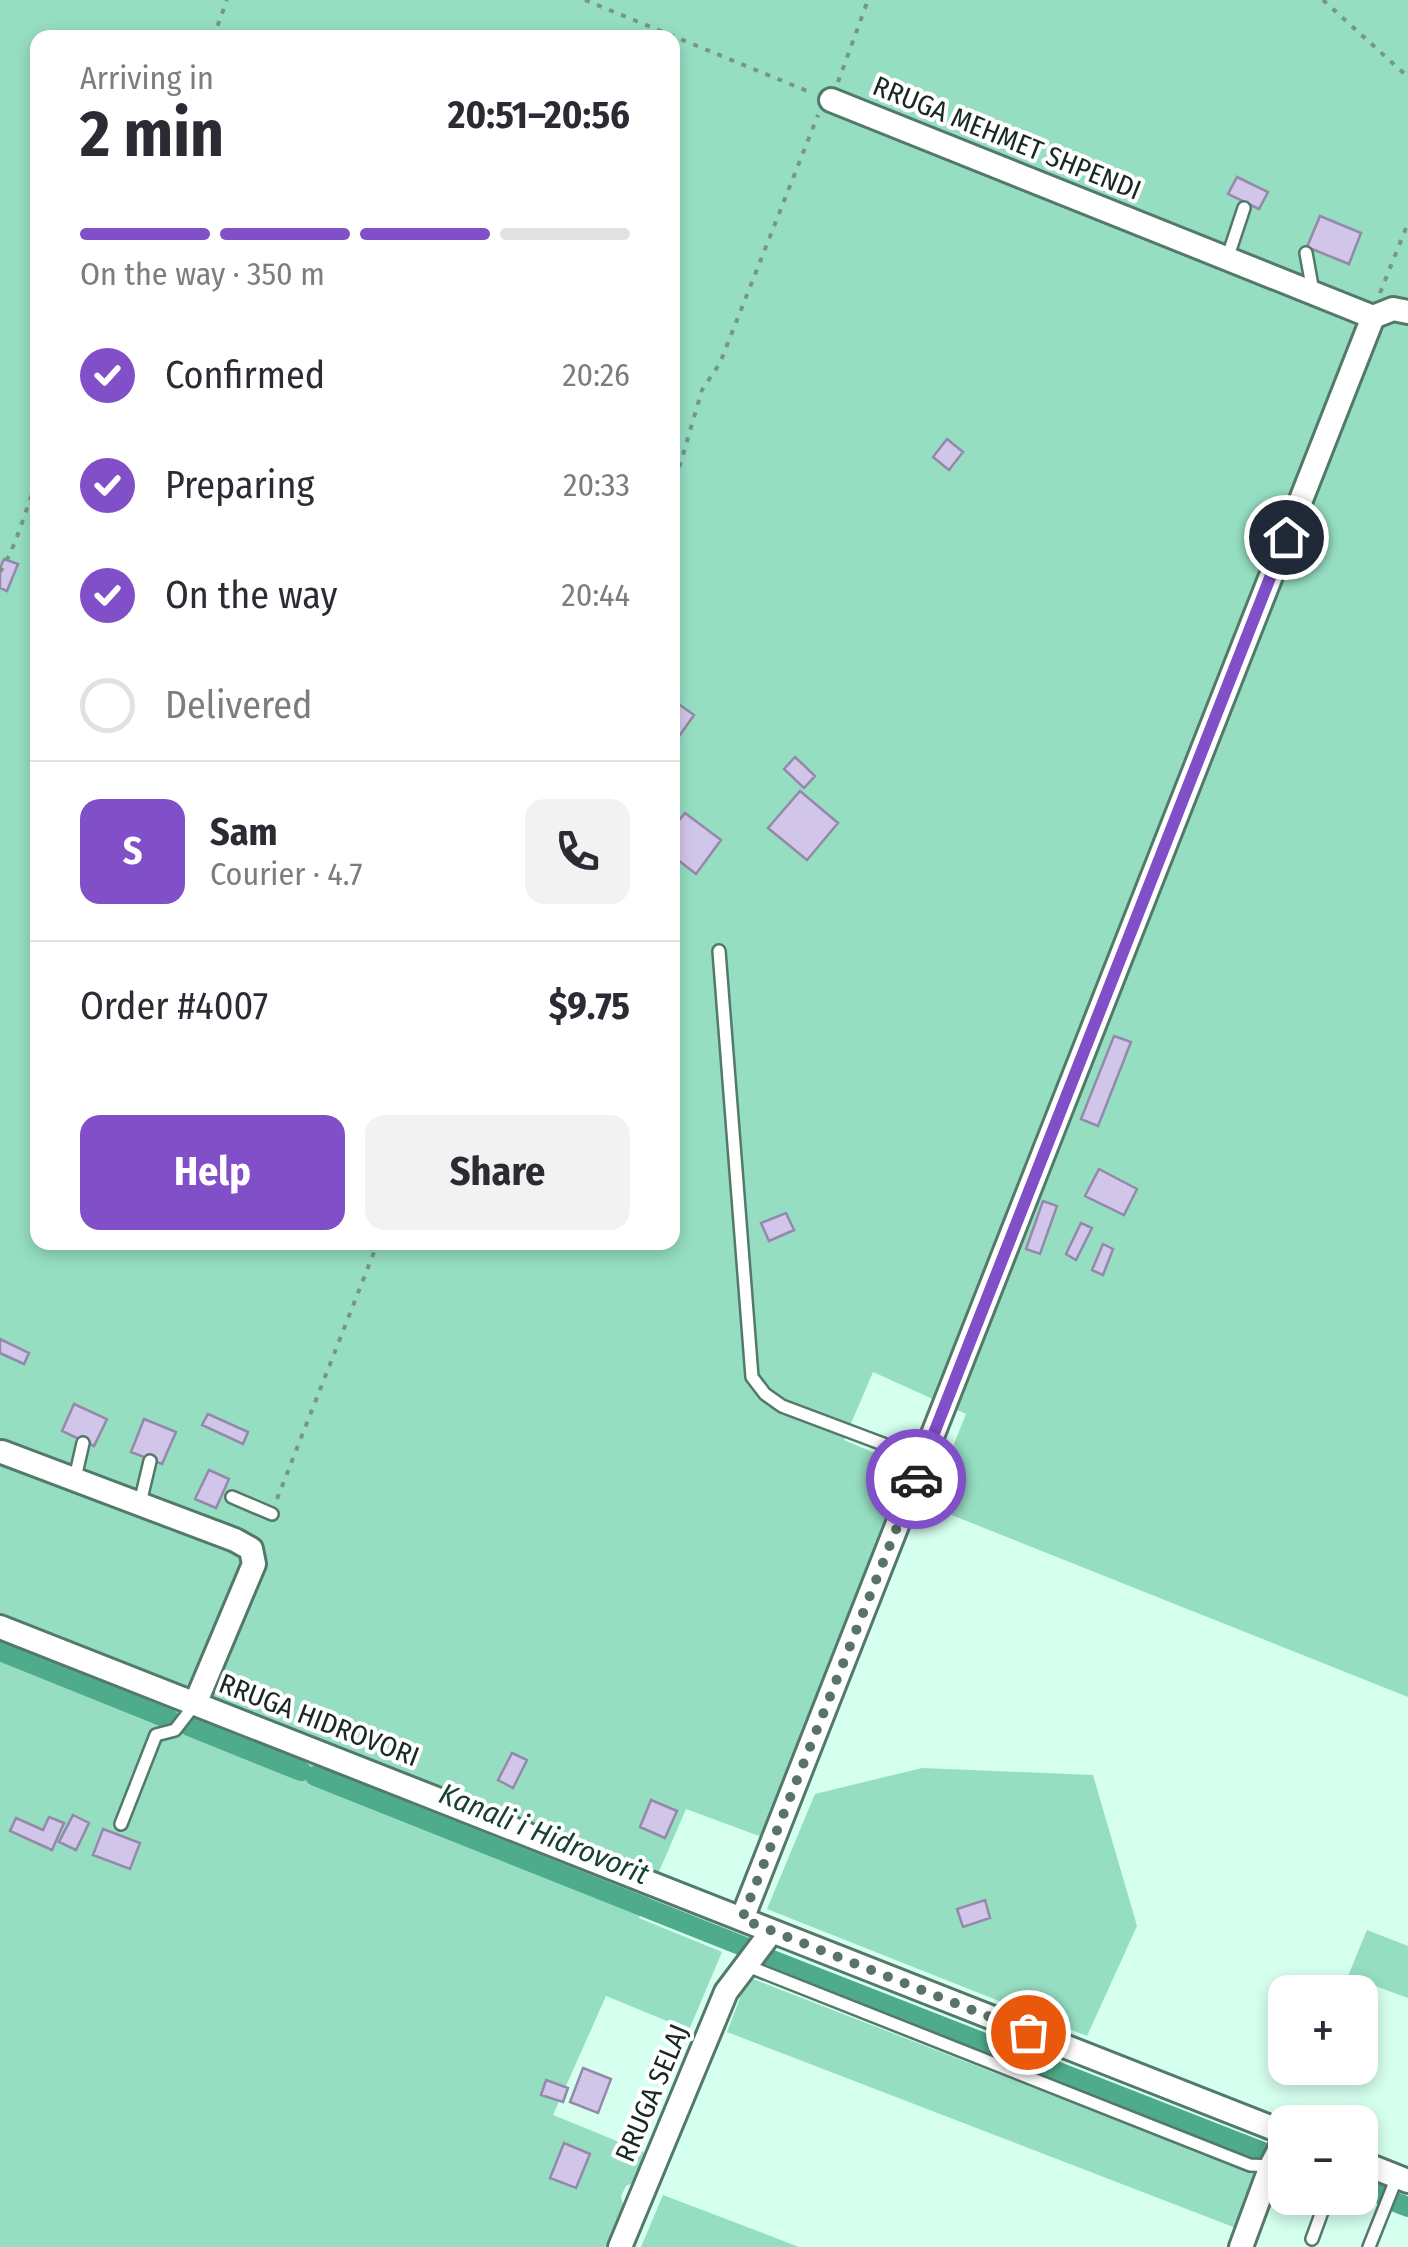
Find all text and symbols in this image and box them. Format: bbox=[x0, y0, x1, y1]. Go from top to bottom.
text: Arriving in bbox=[80, 59, 214, 97]
street label: RRUGA MEHMET SHPENDI bbox=[868, 69, 1146, 207]
text: 20:51–20:56 bbox=[448, 92, 630, 138]
text: 2 min bbox=[80, 95, 224, 173]
text: On the way · 350 m bbox=[80, 255, 325, 293]
icon: check bbox=[80, 348, 135, 403]
text: Confirmed bbox=[165, 352, 325, 398]
text: 20:26 bbox=[562, 356, 630, 394]
icon: check bbox=[80, 458, 135, 513]
text: Preparing bbox=[165, 462, 314, 508]
text: 20:33 bbox=[563, 466, 630, 504]
pin bbox=[1244, 495, 1329, 580]
icon: home bbox=[1259, 510, 1314, 565]
icon: check bbox=[80, 568, 135, 623]
text: On the way bbox=[165, 572, 337, 618]
text: 20:44 bbox=[562, 576, 630, 614]
text: Delivered bbox=[165, 682, 312, 728]
button: phone bbox=[525, 799, 630, 904]
text: Sam bbox=[210, 809, 278, 855]
text: S bbox=[123, 828, 142, 874]
text: Courier · 4.7 bbox=[210, 855, 362, 893]
text: Order #4007 bbox=[80, 983, 268, 1029]
text: $9.75 bbox=[549, 983, 630, 1029]
button: Help bbox=[80, 1115, 345, 1230]
button: Share bbox=[365, 1115, 630, 1230]
courier bbox=[866, 1429, 966, 1529]
icon: car bbox=[889, 1452, 944, 1507]
street label: RRUGA HIDROVORI bbox=[214, 1667, 424, 1773]
water label: Kanali i Hidrovorit bbox=[434, 1776, 654, 1892]
map controls bbox=[1268, 1975, 1378, 2215]
button: + bbox=[1268, 1975, 1378, 2085]
pin bbox=[986, 1990, 1071, 2075]
icon: bag bbox=[1001, 2005, 1056, 2060]
street label: RRUGA SELAJ bbox=[608, 2019, 696, 2167]
button: − bbox=[1268, 2105, 1378, 2215]

